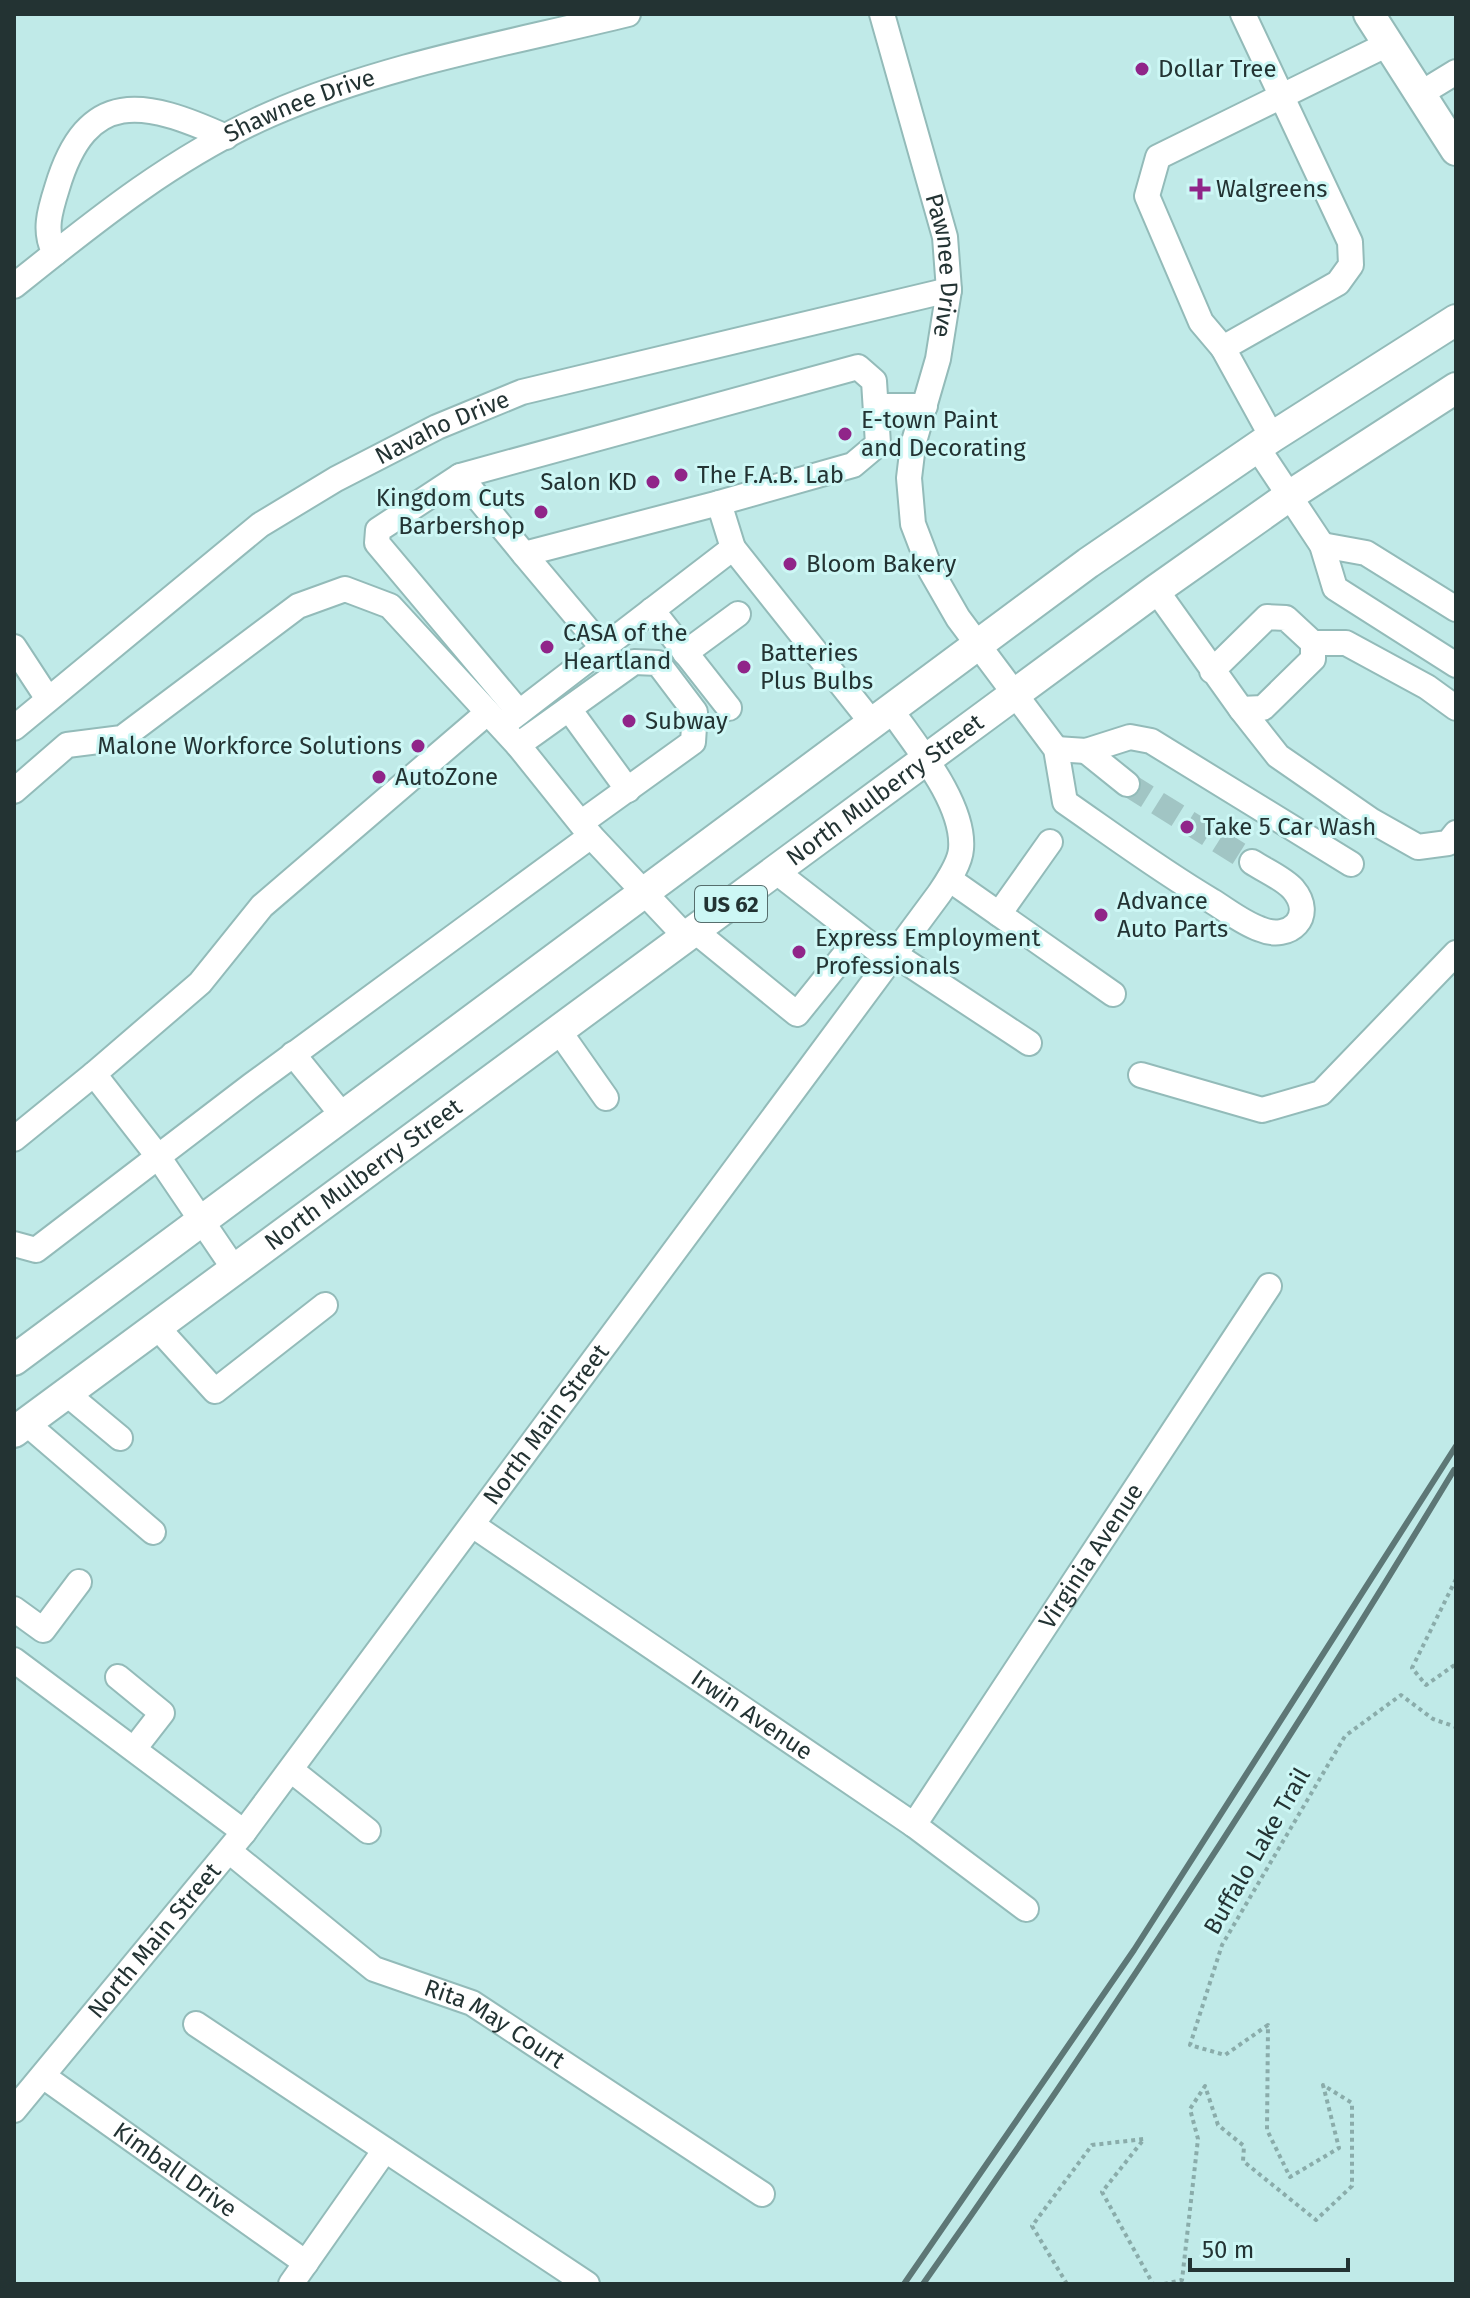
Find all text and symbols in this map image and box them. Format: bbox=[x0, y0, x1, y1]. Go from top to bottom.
place label: Dollar Tree bbox=[1158, 55, 1277, 83]
marker: Dollar Tree bbox=[1133, 60, 1151, 78]
street label: Shawnee Drive bbox=[219, 63, 378, 148]
place label: Walgreens bbox=[1216, 175, 1327, 203]
marker: Walgreens bbox=[1191, 180, 1209, 198]
street label: Pawnee Drive bbox=[919, 190, 963, 340]
street label: Navaho Drive bbox=[370, 385, 513, 470]
place label: E-town Paint and Decorating bbox=[861, 406, 1026, 462]
marker: E-town Paint and Decorating bbox=[836, 425, 854, 443]
place label: The F.A.B. Lab bbox=[697, 461, 844, 489]
marker: The F.A.B. Lab bbox=[672, 466, 690, 484]
place label: Salon KD bbox=[540, 468, 637, 496]
marker: Salon KD bbox=[644, 473, 662, 491]
place label: Kingdom Cuts Barbershop bbox=[376, 484, 525, 540]
marker: Kingdom Cuts Barbershop bbox=[532, 503, 550, 521]
place label: Bloom Bakery bbox=[806, 550, 957, 578]
marker: Bloom Bakery bbox=[781, 555, 799, 573]
place label: CASA of the Heartland bbox=[563, 619, 688, 675]
marker: CASA of the Heartland bbox=[538, 638, 556, 656]
place label: Batteries Plus Bulbs bbox=[760, 639, 873, 695]
marker: Batteries Plus Bulbs bbox=[735, 658, 753, 676]
place label: Subway bbox=[645, 707, 728, 735]
street label: North Mulberry Street bbox=[781, 708, 989, 872]
marker: Subway bbox=[620, 712, 638, 730]
place label: Malone Workforce Solutions bbox=[97, 732, 402, 760]
marker: Malone Workforce Solutions bbox=[409, 737, 427, 755]
place label: AutoZone bbox=[395, 763, 498, 791]
marker: AutoZone bbox=[370, 768, 388, 786]
place label: Take 5 Car Wash bbox=[1203, 813, 1376, 841]
marker: Take 5 Car Wash bbox=[1178, 818, 1196, 836]
road number: US 62 bbox=[695, 886, 767, 922]
place label: Advance Auto Parts bbox=[1117, 887, 1228, 943]
marker: Advance Auto Parts bbox=[1092, 906, 1110, 924]
place label: Express Employment Professionals bbox=[815, 924, 1041, 980]
marker: Express Employment Professionals bbox=[790, 943, 808, 961]
street label: North Mulberry Street bbox=[259, 1092, 468, 1256]
street label: North Main Street bbox=[477, 1338, 615, 1510]
street label: Virginia Avenue bbox=[1033, 1478, 1149, 1634]
street label: Irwin Avenue bbox=[686, 1664, 818, 1766]
street label: Buffalo Lake Trail bbox=[1198, 1763, 1316, 1939]
street label: North Main Street bbox=[82, 1857, 227, 2024]
street label: Rita May Court bbox=[421, 1974, 570, 2074]
street label: Kimball Drive bbox=[108, 2116, 242, 2223]
scale bar bbox=[1190, 2222, 1348, 2272]
text: 50 m bbox=[1202, 2236, 1254, 2264]

